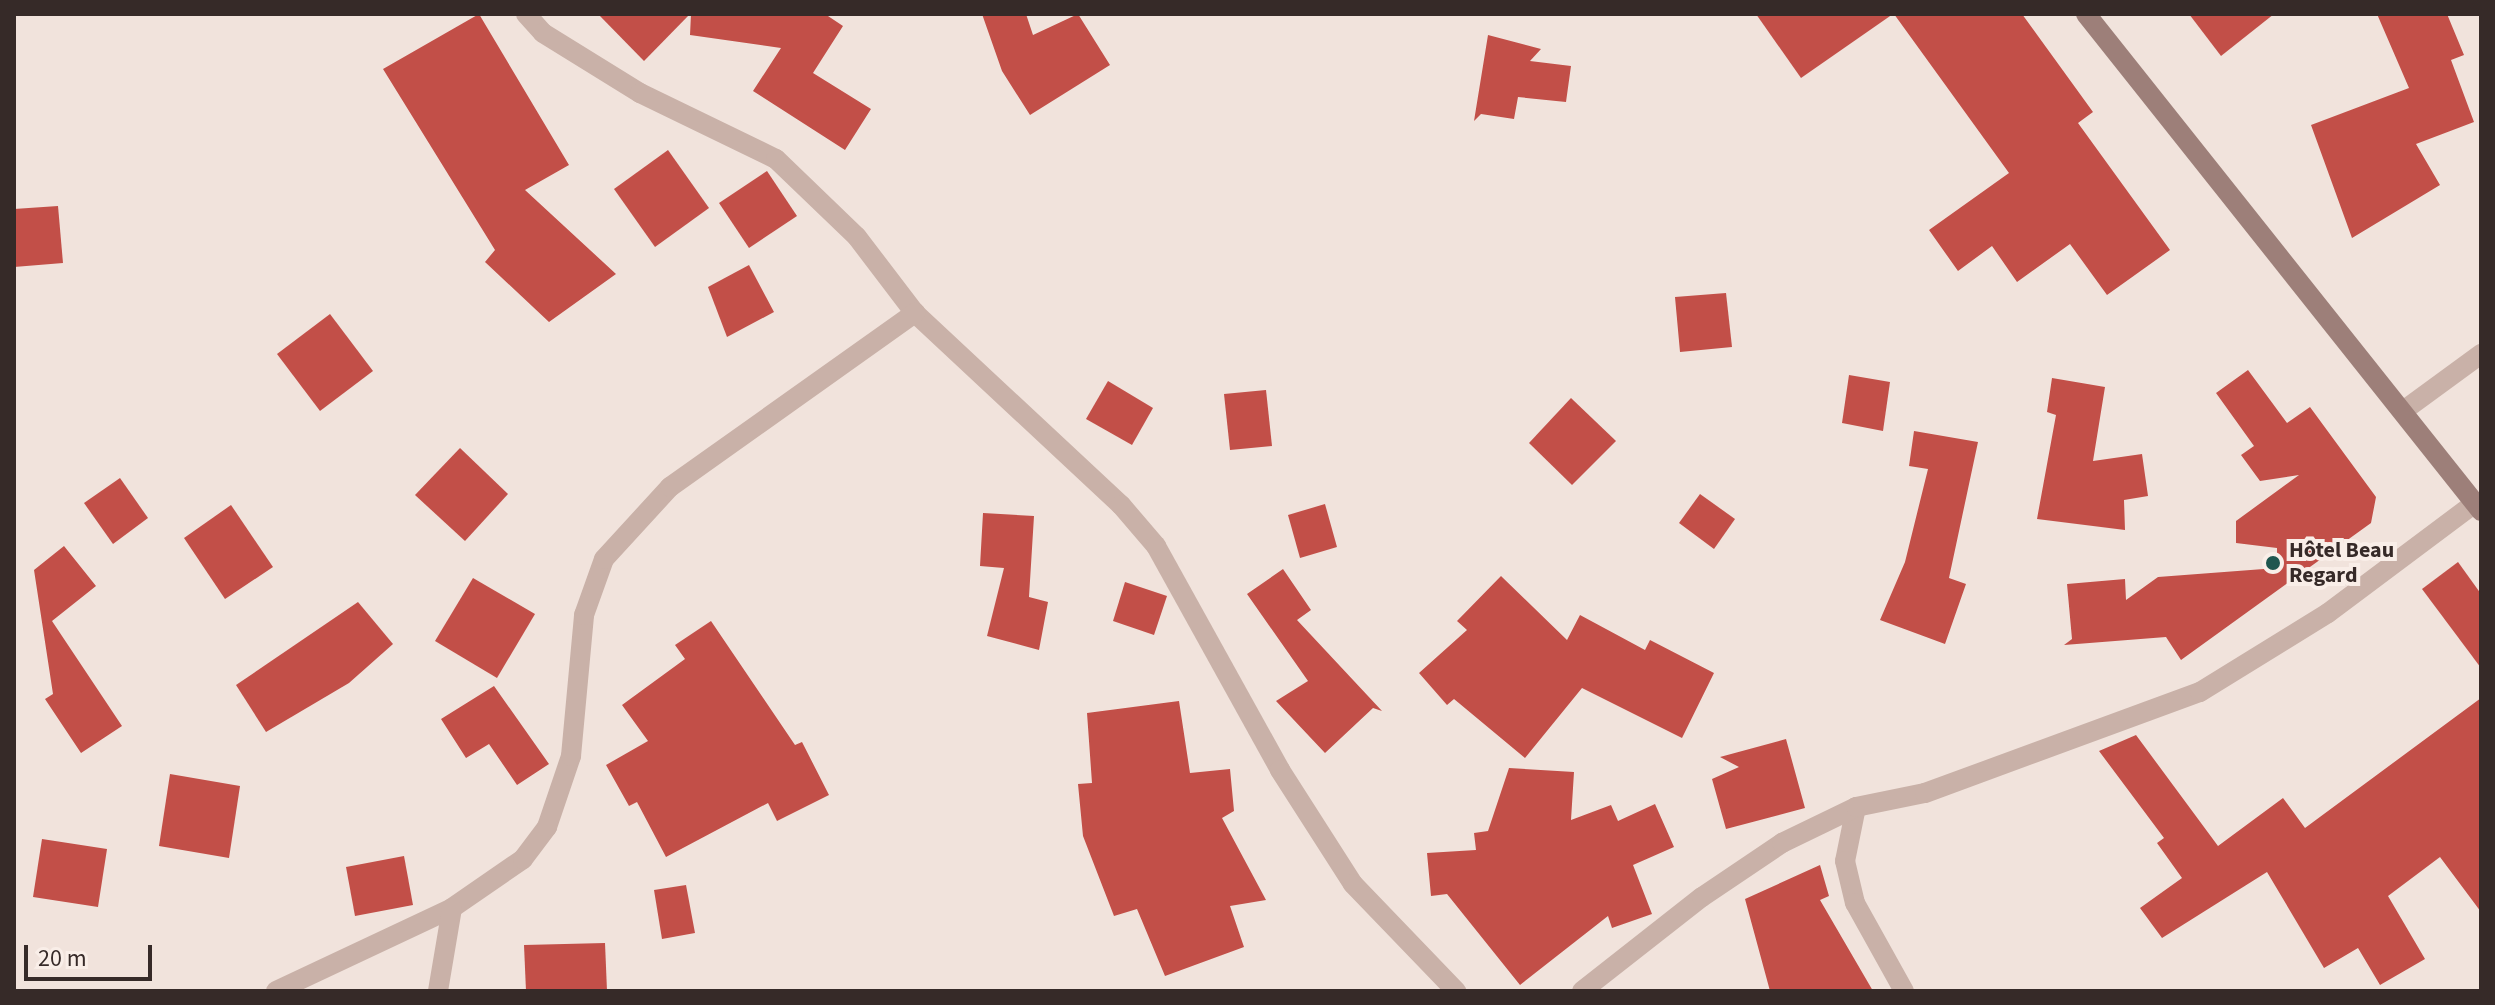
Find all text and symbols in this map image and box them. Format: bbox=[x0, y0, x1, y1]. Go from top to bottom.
place label: Hôtel Beau Regard bbox=[2289, 537, 2394, 588]
marker: Hôtel Beau Regard bbox=[2264, 554, 2282, 572]
scale bar bbox=[28, 929, 156, 979]
text: 20 m bbox=[38, 941, 87, 976]

